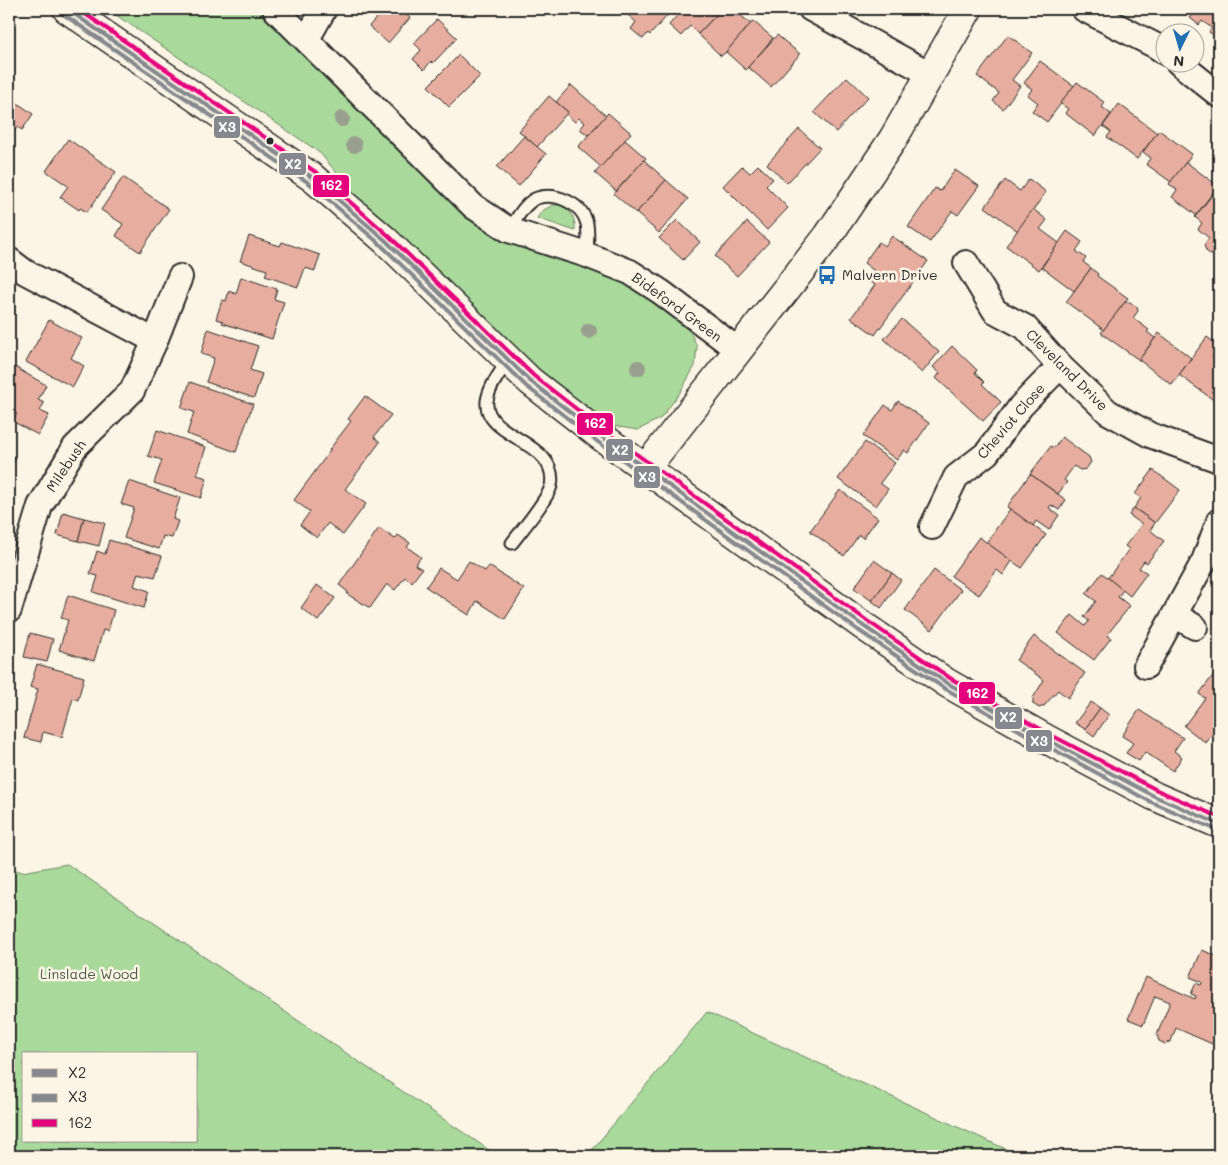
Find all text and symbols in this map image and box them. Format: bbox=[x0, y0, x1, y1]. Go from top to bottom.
north arrow bbox=[1156, 22, 1206, 72]
text: N bbox=[1173, 52, 1185, 71]
line badge: X3 bbox=[213, 115, 241, 139]
text: X3 bbox=[218, 117, 236, 136]
unlabelled marker bbox=[265, 136, 275, 146]
line badge: X2 bbox=[278, 152, 307, 176]
text: X2 bbox=[284, 154, 302, 173]
line badge: 162 bbox=[312, 174, 350, 198]
text: 162 bbox=[320, 175, 342, 194]
bus stop icon: Malvern Drive bbox=[816, 264, 838, 286]
place label: Malvern Drive bbox=[842, 265, 938, 284]
street label: Bideford Green bbox=[628, 267, 726, 346]
street label: Cleveland Drive bbox=[1022, 325, 1112, 415]
street label: Cheviot Close bbox=[972, 379, 1049, 463]
line badge: 162 bbox=[576, 412, 614, 436]
text: 162 bbox=[584, 413, 606, 432]
street label: Milebush bbox=[41, 436, 90, 495]
line badge: X2 bbox=[605, 438, 634, 462]
text: X2 bbox=[611, 440, 629, 459]
line badge: X3 bbox=[633, 465, 661, 489]
text: X3 bbox=[638, 467, 656, 486]
line badge: 162 bbox=[958, 681, 996, 705]
text: 162 bbox=[966, 683, 988, 702]
line badge: X2 bbox=[994, 706, 1023, 730]
text: X2 bbox=[999, 707, 1017, 726]
line badge: X3 bbox=[1025, 729, 1053, 753]
text: X3 bbox=[1030, 731, 1048, 750]
park label: Linslade Wood bbox=[40, 964, 138, 983]
legend bbox=[22, 1052, 198, 1142]
text: X2 bbox=[68, 1062, 86, 1082]
text: X3 bbox=[68, 1086, 87, 1106]
text: 162 bbox=[68, 1112, 92, 1132]

